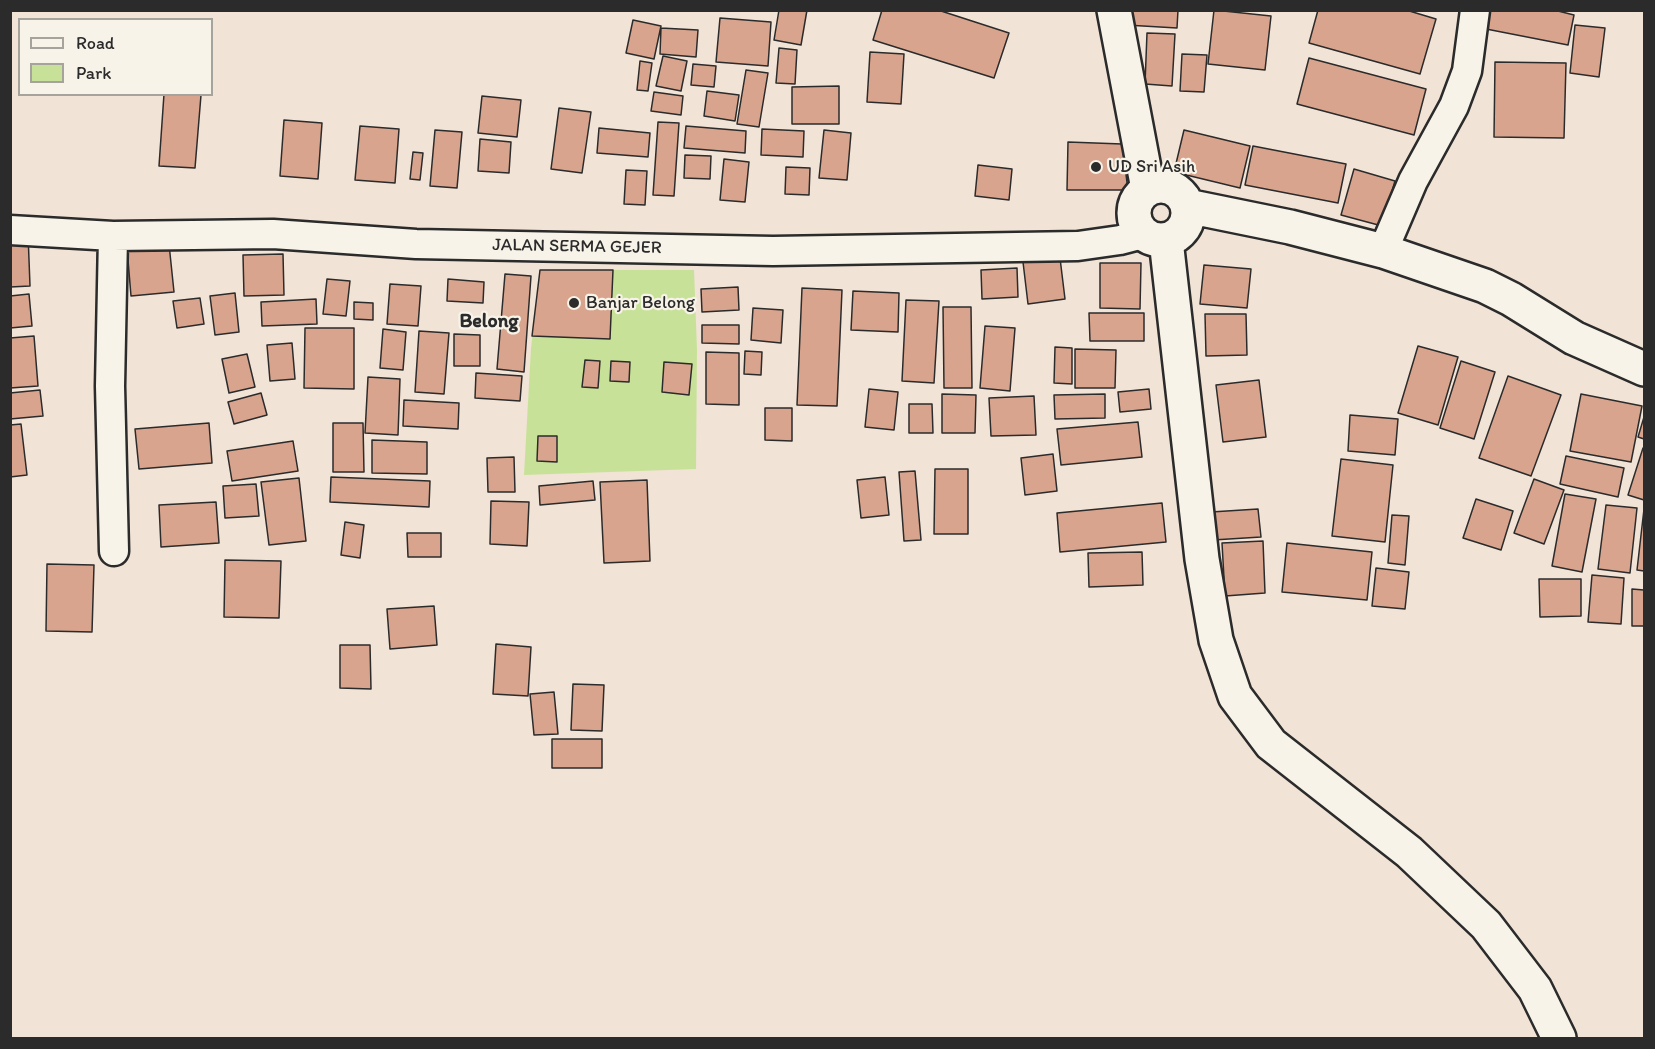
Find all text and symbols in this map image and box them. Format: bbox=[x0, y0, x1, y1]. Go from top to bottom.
legend bbox=[18, 18, 213, 96]
text: Road bbox=[76, 32, 115, 54]
text: Park bbox=[76, 62, 111, 84]
place label: UD Sri Asih bbox=[1108, 156, 1195, 178]
marker: UD Sri Asih bbox=[1089, 160, 1103, 174]
street label: JALAN SERMA GEJER bbox=[492, 235, 662, 259]
place label: Banjar Belong bbox=[586, 292, 695, 314]
marker: Banjar Belong bbox=[567, 296, 581, 310]
district label: Belong bbox=[459, 310, 519, 334]

